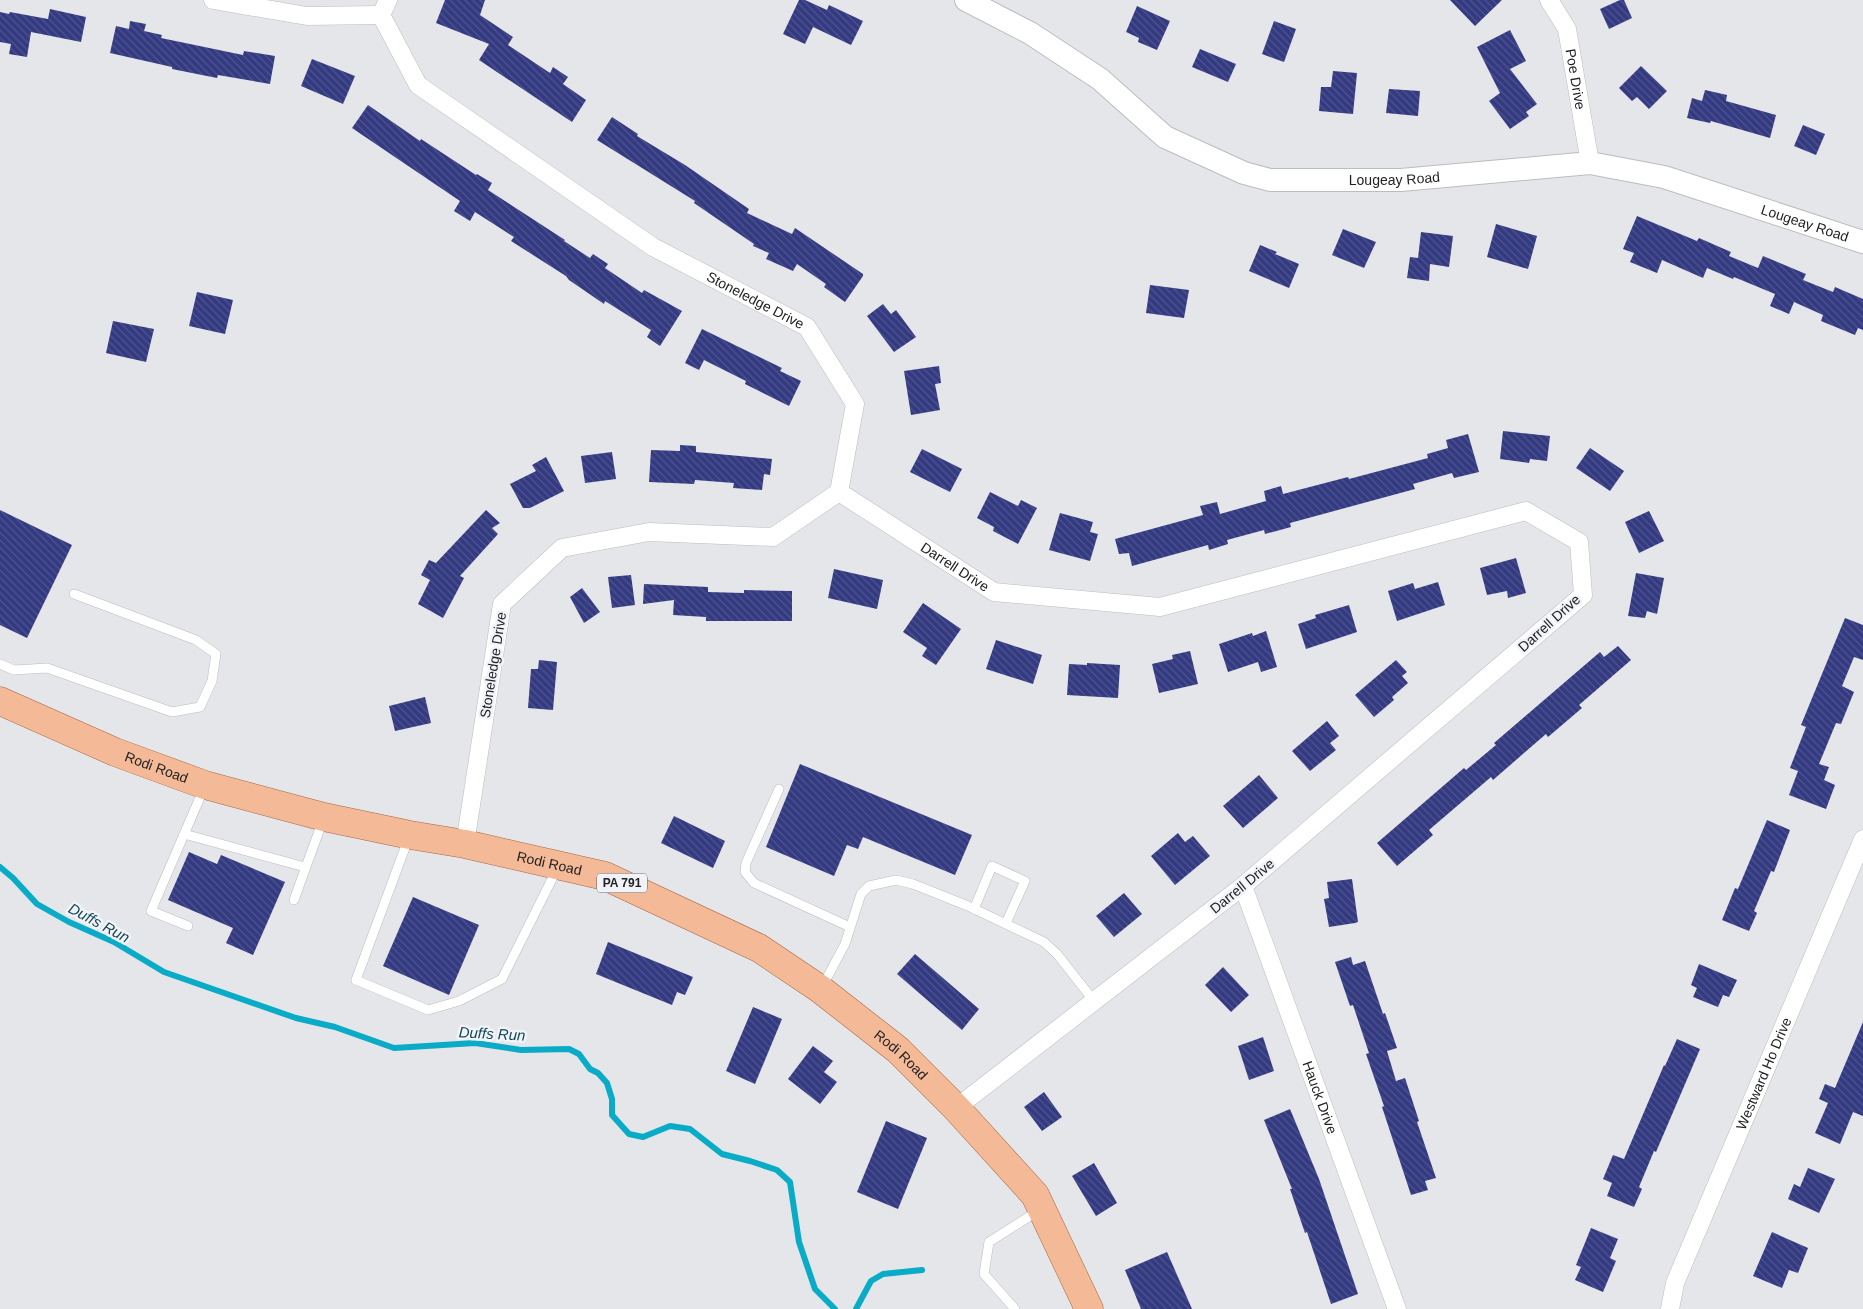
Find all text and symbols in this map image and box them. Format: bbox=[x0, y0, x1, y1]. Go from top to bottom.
street label: Poe Drive bbox=[1563, 47, 1589, 111]
street label: Lougeay Road bbox=[1349, 169, 1441, 188]
street label: Lougeay Road bbox=[1759, 201, 1851, 245]
street label: Stoneledge Drive bbox=[704, 268, 807, 332]
street label: Darrell Drive bbox=[918, 539, 992, 595]
street label: Darrell Drive bbox=[1515, 591, 1583, 655]
street label: Stoneledge Drive bbox=[477, 611, 509, 719]
street label: Rodi Road bbox=[123, 748, 190, 786]
street label: Rodi Road bbox=[515, 848, 583, 878]
street label: Darrell Drive bbox=[1207, 855, 1277, 917]
road number: PA 791 bbox=[597, 874, 647, 892]
water label: Duffs Run bbox=[66, 899, 133, 946]
street label: Westward Ho Drive bbox=[1733, 1015, 1795, 1132]
water label: Duffs Run bbox=[458, 1023, 526, 1044]
street label: Rodi Road bbox=[871, 1027, 931, 1083]
street label: Hauck Drive bbox=[1299, 1059, 1341, 1136]

